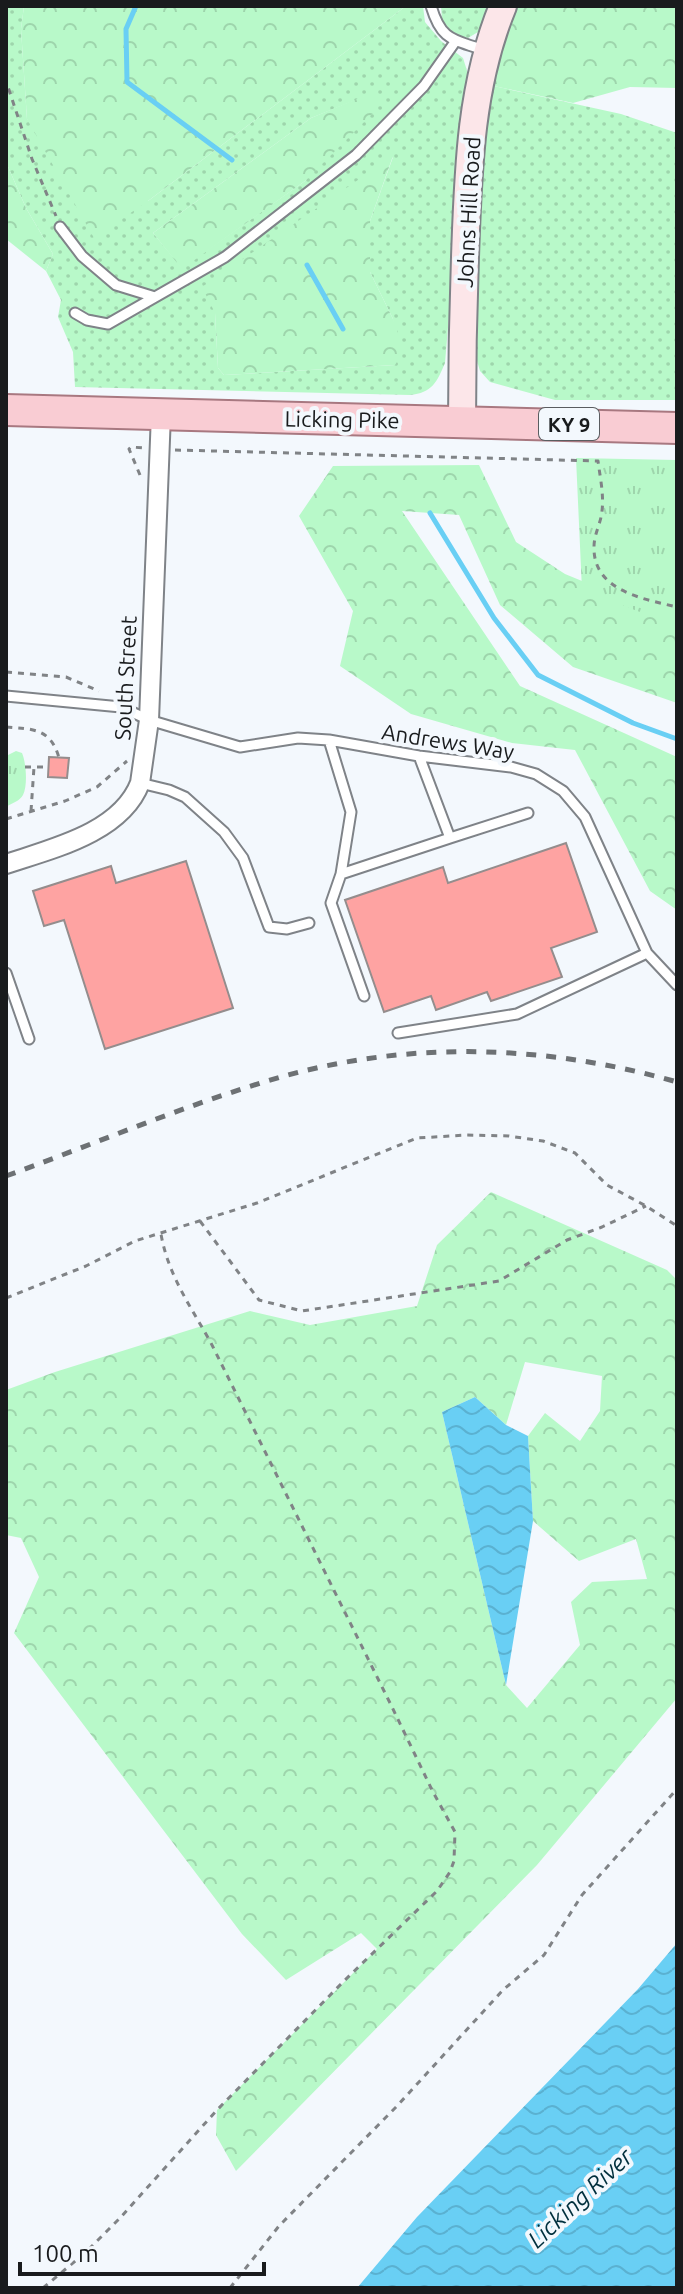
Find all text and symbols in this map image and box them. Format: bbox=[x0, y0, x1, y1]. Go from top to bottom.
street label: Johns Hill Road bbox=[452, 136, 484, 288]
street label: Licking Pike bbox=[284, 405, 400, 433]
road number: KY 9 bbox=[539, 408, 599, 440]
street label: South Street bbox=[109, 615, 141, 741]
street label: Andrews Way bbox=[380, 718, 516, 764]
water label: Licking River bbox=[522, 2142, 638, 2253]
scale bar bbox=[20, 2226, 264, 2276]
text: 100 m bbox=[32, 2240, 99, 2267]

